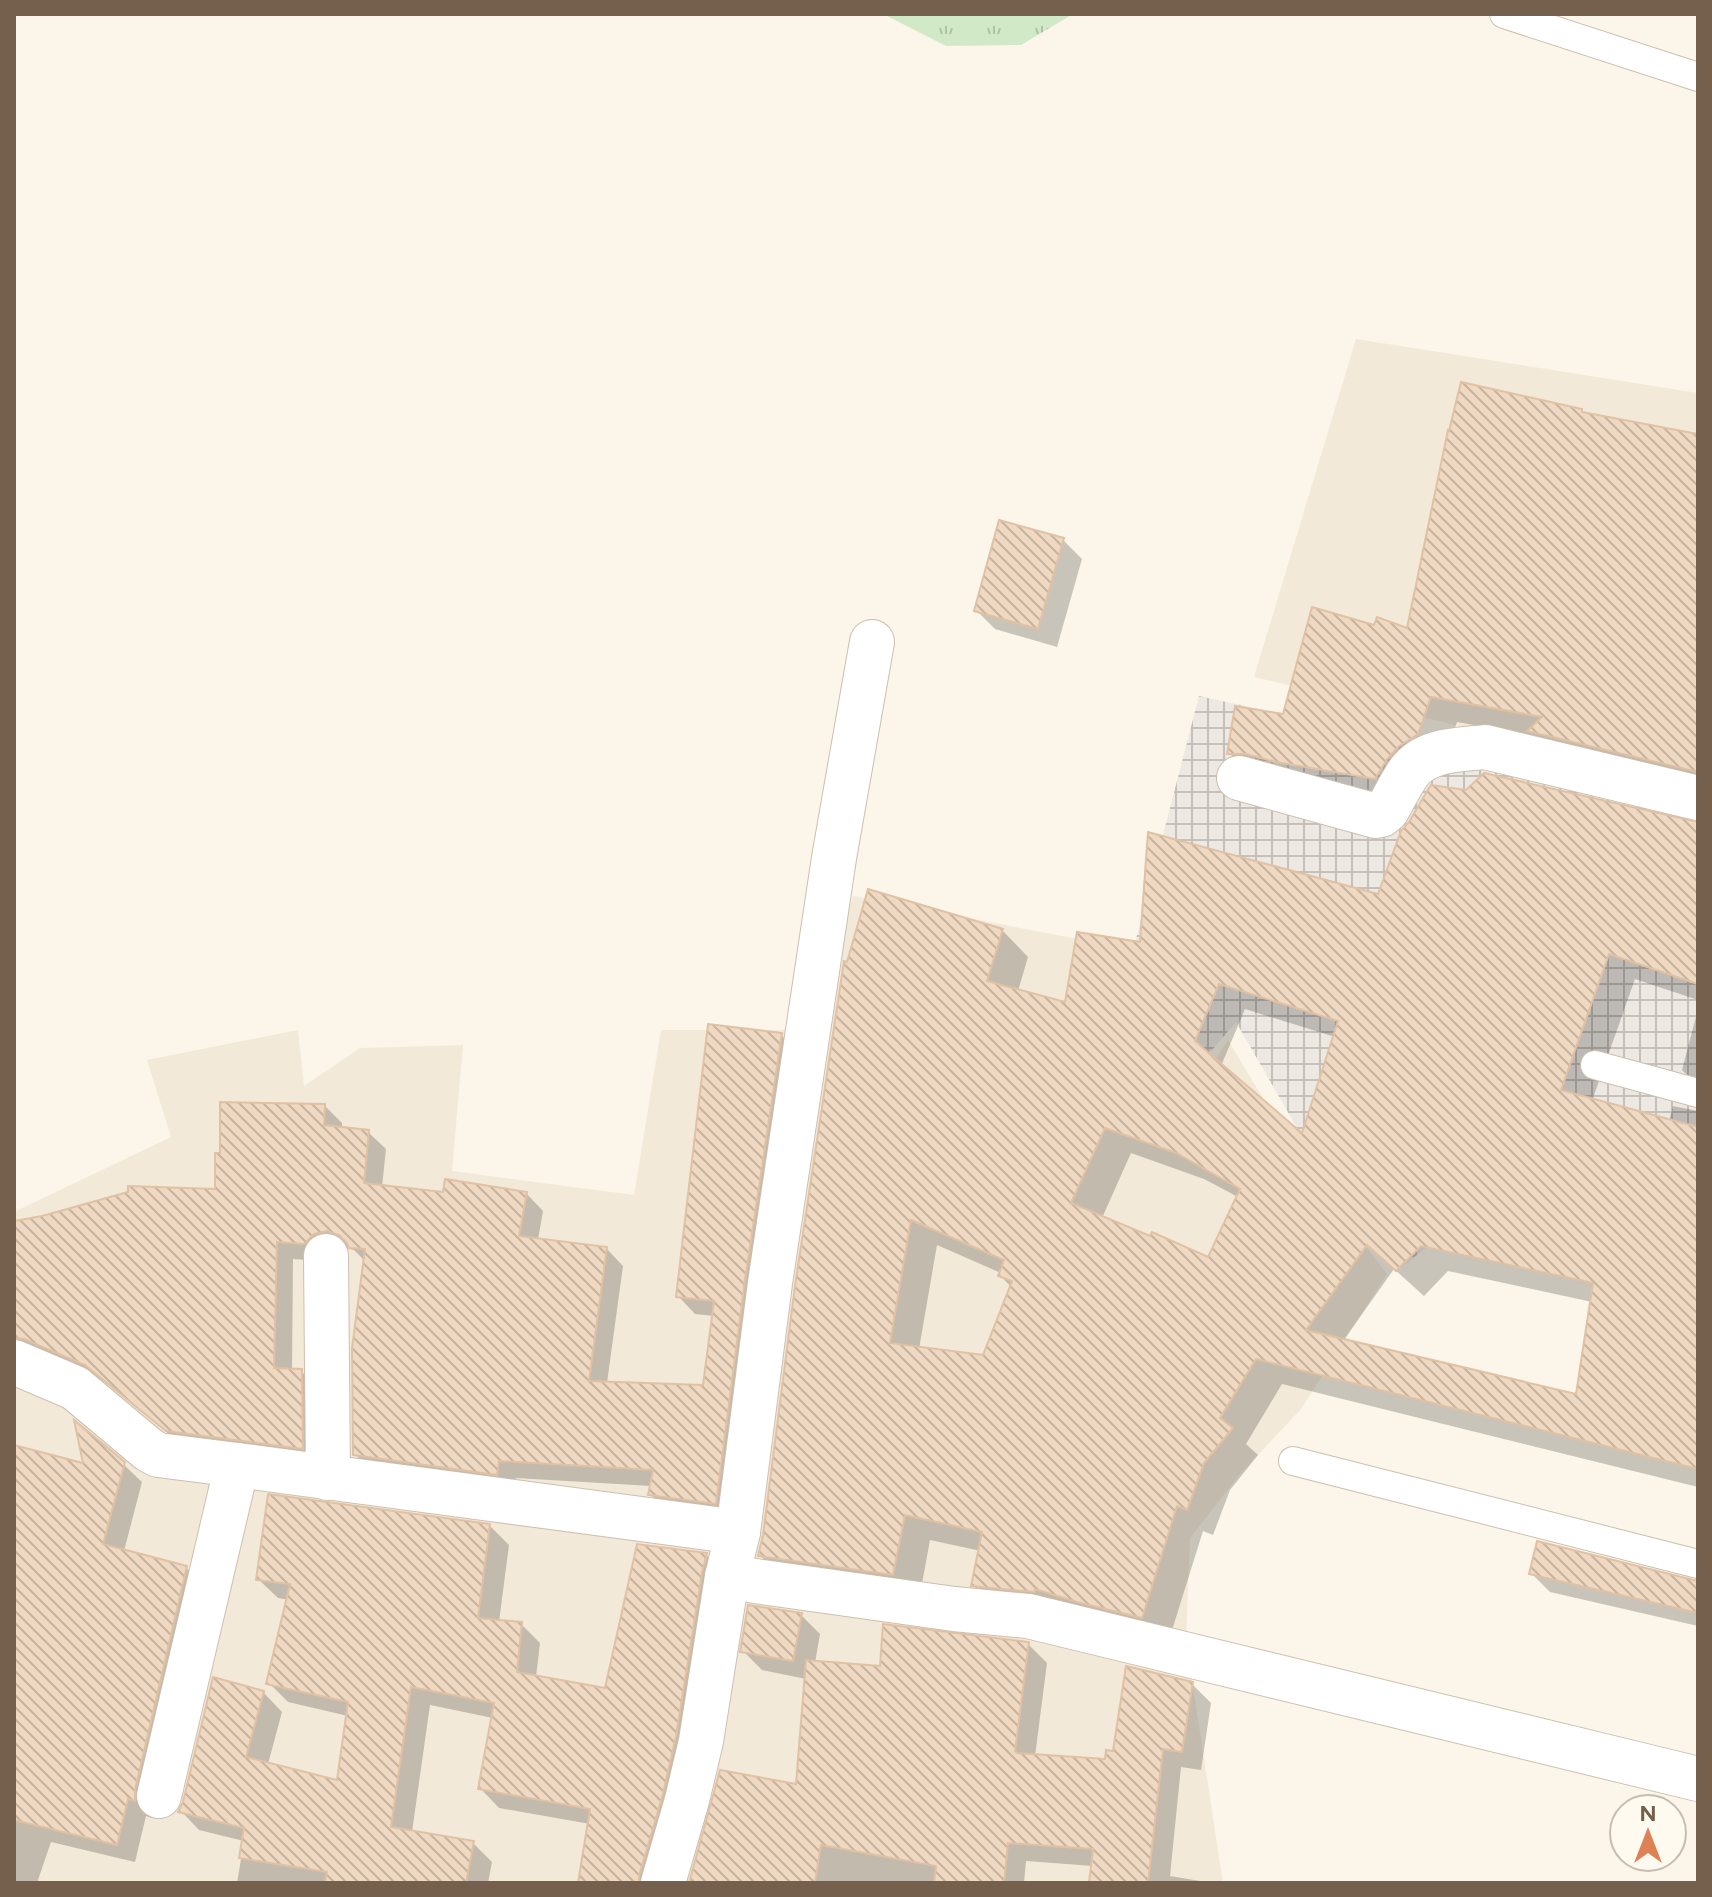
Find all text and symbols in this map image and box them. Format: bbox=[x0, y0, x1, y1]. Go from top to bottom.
north arrow bbox=[1608, 1793, 1688, 1873]
text: N bbox=[1639, 1800, 1657, 1827]

